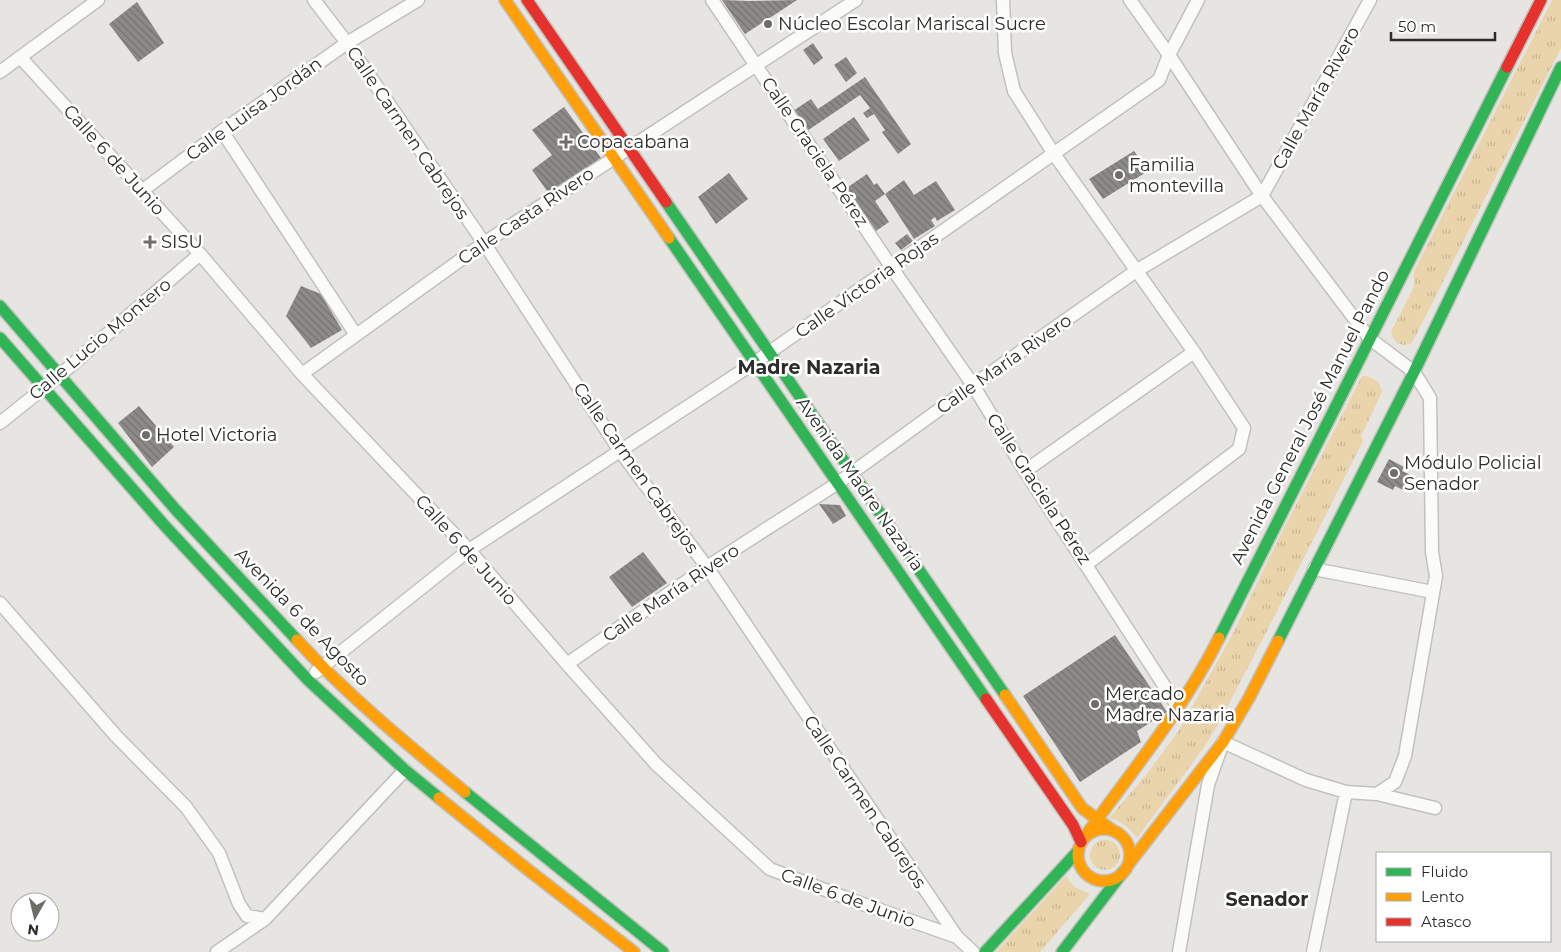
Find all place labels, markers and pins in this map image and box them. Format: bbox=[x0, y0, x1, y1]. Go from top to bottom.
place label: Núcleo Escolar Mariscal Sucre bbox=[778, 13, 1046, 35]
marker: Núcleo Escolar Mariscal Sucre bbox=[762, 18, 774, 30]
place label: Copacabana bbox=[577, 131, 690, 153]
marker: Copacabana bbox=[559, 135, 573, 149]
place label: Familia montevilla bbox=[1129, 154, 1224, 197]
marker: Familia montevilla bbox=[1113, 169, 1125, 181]
place label: SISU bbox=[161, 231, 203, 253]
marker: SISU bbox=[143, 235, 157, 249]
place label: Hotel Victoria bbox=[156, 424, 277, 446]
marker: Hotel Victoria bbox=[140, 429, 152, 441]
place label: Módulo Policial Senador bbox=[1404, 452, 1542, 495]
marker: Módulo Policial Senador bbox=[1388, 467, 1400, 479]
place label: Mercado Madre Nazaria bbox=[1105, 683, 1235, 726]
marker: Mercado Madre Nazaria bbox=[1089, 698, 1101, 710]

